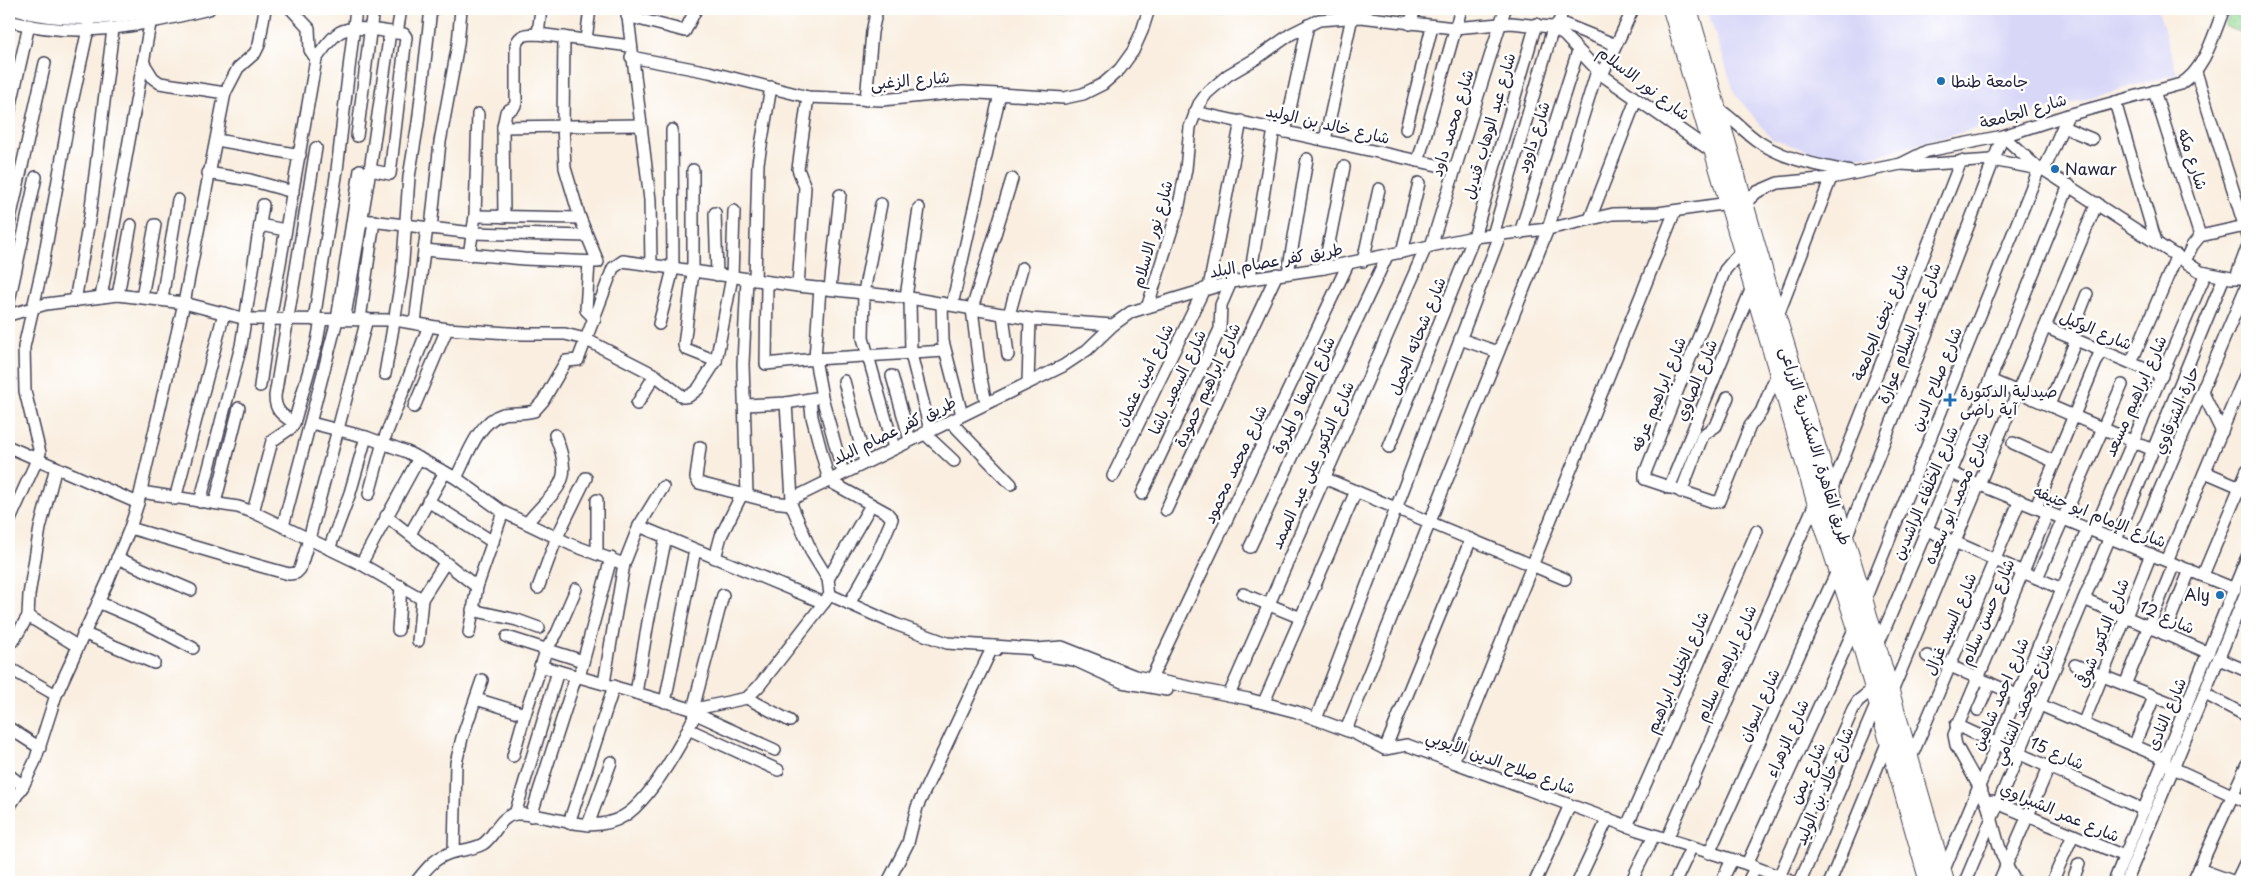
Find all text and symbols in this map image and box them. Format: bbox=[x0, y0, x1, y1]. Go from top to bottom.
street label: شارع نور الاسلام bbox=[1592, 39, 1696, 127]
street label: شارع عبد الوهاب قنديل bbox=[1456, 50, 1521, 202]
street label: شارع الزغبى bbox=[869, 64, 951, 95]
street label: شارع محمد داود bbox=[1423, 66, 1480, 180]
place label: جامعة طنطا bbox=[1951, 68, 2028, 92]
marker: جامعة طنطا bbox=[1935, 75, 1947, 87]
street label: شارع الجامعة bbox=[1976, 86, 2069, 135]
street label: شارع خالد بن الوليد bbox=[1264, 97, 1392, 150]
street label: شارع داوود bbox=[1509, 98, 1556, 176]
street label: شارع مكه bbox=[2172, 125, 2215, 193]
place label: Nawar bbox=[2065, 156, 2118, 180]
marker: Nawar bbox=[2049, 163, 2061, 175]
street label: شارع نور الاسلام bbox=[1124, 177, 1180, 291]
street label: طريق كفر عصام البلد bbox=[1207, 235, 1345, 285]
street label: شارع عبد السلام عوارة bbox=[1870, 258, 1948, 408]
street label: شارع نجف الجامعة bbox=[1845, 259, 1914, 384]
street label: شارع شحاته الجمل bbox=[1381, 273, 1452, 399]
street label: شارع الوكيل bbox=[2056, 303, 2136, 356]
street label: شارع ابراهيم حمودة bbox=[1167, 318, 1247, 452]
street label: شارع أمين عثمان bbox=[1108, 319, 1179, 431]
street label: شارع صلاح الدين bbox=[1903, 323, 1968, 435]
street label: شارع السعيد باشا bbox=[1141, 325, 1212, 439]
street label: شارع ابراهيم مسعد bbox=[2097, 331, 2173, 461]
street label: شارع الصفا و المروة bbox=[1264, 332, 1341, 458]
street label: شارع ابراهيم عرفه bbox=[1623, 333, 1693, 455]
street label: شارع الصاوي bbox=[1668, 335, 1723, 425]
street label: طريق القاهرة, الاسكندرية الزراعى bbox=[1775, 343, 1859, 548]
street label: حارة الشرقاوي bbox=[2146, 362, 2205, 458]
street label: شارع الدكتور على عبد الصمد bbox=[1263, 377, 1360, 553]
place label: صيدلية الدكتورة آية راضى bbox=[1960, 378, 2057, 420]
street label: طريق كفر عصام البلد bbox=[828, 389, 960, 471]
marker: صيدلية الدكتورة آية راضى bbox=[1944, 394, 1956, 406]
street label: شارع محمد محمود bbox=[1196, 400, 1273, 527]
street label: شارع الخلفاء الراشدين bbox=[1885, 422, 1964, 564]
street label: شارع محمد ابو سعده bbox=[1916, 428, 1995, 568]
street label: شارع الإمام ابو حنيفه bbox=[2030, 478, 2170, 554]
street label: شارع حسن سلام bbox=[1953, 555, 2021, 669]
street label: شارع السيد غزال bbox=[1917, 569, 1982, 679]
street label: شارع الدكتور شوقى bbox=[2068, 574, 2135, 691]
place label: Aly bbox=[2184, 582, 2210, 606]
marker: Aly bbox=[2214, 589, 2226, 601]
street label: شارع 12 bbox=[2135, 593, 2199, 640]
street label: شارع ابراهيم سلام bbox=[1689, 600, 1763, 726]
street label: شارع الخليل ابراهيم bbox=[1638, 607, 1716, 737]
street label: شارع احمد شاهين bbox=[1964, 633, 2035, 754]
street label: شارع محمد الشامي bbox=[1986, 639, 2062, 770]
street label: شارع اسوان bbox=[1731, 664, 1786, 745]
street label: شارع النادى bbox=[2139, 673, 2192, 754]
street label: شارع الزهراء bbox=[1758, 695, 1815, 781]
street label: شارع صلاح الدين الأيوبي bbox=[1422, 723, 1579, 803]
street label: شارع خالد بن الوليد bbox=[1787, 723, 1860, 849]
street label: شارع 15 bbox=[2026, 729, 2088, 776]
street label: شارع يمن bbox=[1782, 738, 1831, 808]
street label: شارع عمر الشبراوي bbox=[1997, 775, 2124, 848]

